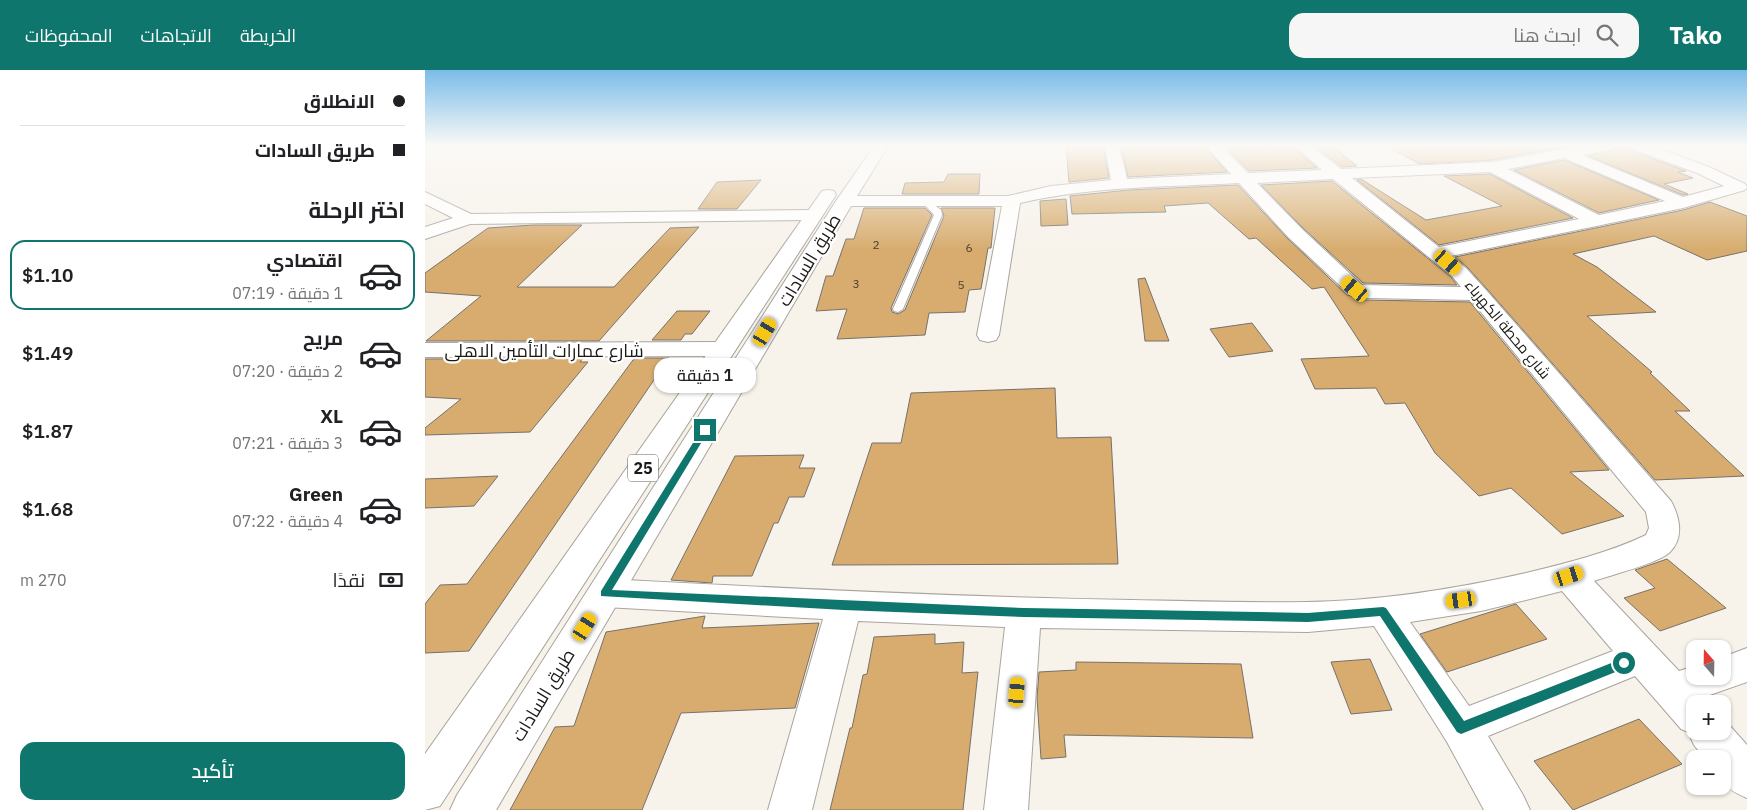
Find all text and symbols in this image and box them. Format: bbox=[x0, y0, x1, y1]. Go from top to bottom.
search box bbox=[1289, 13, 1639, 58]
text: Tako bbox=[1669, 19, 1722, 51]
icon: search bbox=[1593, 21, 1621, 49]
text: ابحث هنا bbox=[1513, 23, 1581, 47]
text: المحفوظات bbox=[25, 24, 113, 47]
text: الاتجاهات bbox=[141, 24, 212, 47]
text: الخريطة bbox=[240, 24, 296, 47]
text: الانطلاق bbox=[304, 89, 375, 113]
text: طريق السادات bbox=[255, 138, 375, 162]
text: اختر الرحلة bbox=[308, 195, 405, 224]
street label: طريق السادات bbox=[772, 210, 846, 311]
house number: 2 bbox=[872, 237, 880, 252]
house number: 6 bbox=[965, 240, 973, 255]
car bbox=[1431, 246, 1464, 278]
text: اقتصادي bbox=[267, 248, 343, 272]
icon: car bbox=[358, 253, 403, 298]
text: $1.10 bbox=[22, 263, 73, 287]
car bbox=[1338, 274, 1371, 304]
street label: شارع محطة الكهرباء bbox=[1459, 275, 1555, 384]
house number: 3 bbox=[852, 276, 860, 291]
house number: 5 bbox=[957, 277, 965, 292]
text: 1 دقيقة · 07:19 bbox=[232, 283, 343, 303]
car bbox=[750, 315, 779, 349]
text: مريح bbox=[303, 326, 343, 350]
icon: car bbox=[358, 331, 403, 376]
street label: شارع عمارات التأمين الاهلى bbox=[444, 339, 644, 363]
text: $1.49 bbox=[22, 341, 73, 365]
callout: 1 دقيقة bbox=[654, 358, 756, 392]
text: 2 دقيقة · 07:20 bbox=[232, 361, 343, 381]
text: 1 دقيقة bbox=[677, 365, 733, 385]
text: XL bbox=[320, 404, 343, 428]
icon: car bbox=[358, 409, 403, 454]
text: $1.87 bbox=[22, 419, 73, 443]
route end bbox=[694, 419, 716, 441]
text: 3 دقيقة · 07:21 bbox=[232, 433, 343, 453]
road number: 25 bbox=[628, 454, 658, 482]
text: Green bbox=[289, 482, 343, 506]
icon: car bbox=[358, 487, 403, 532]
text: $1.68 bbox=[22, 497, 73, 521]
text: 4 دقيقة · 07:22 bbox=[232, 511, 343, 531]
car bbox=[1552, 564, 1585, 588]
icon: cash bbox=[377, 566, 405, 594]
text: نقدًا bbox=[333, 568, 365, 592]
text: 270 m bbox=[20, 570, 67, 590]
car bbox=[1445, 590, 1476, 610]
car bbox=[570, 610, 599, 644]
north arrow bbox=[1686, 640, 1731, 685]
map controls bbox=[1686, 640, 1731, 795]
street label: طريق السادات bbox=[506, 645, 580, 746]
route start bbox=[1613, 652, 1635, 674]
car bbox=[1008, 676, 1025, 708]
button: + bbox=[1686, 695, 1731, 740]
button: تأكيد bbox=[20, 742, 405, 800]
button: − bbox=[1686, 750, 1731, 795]

